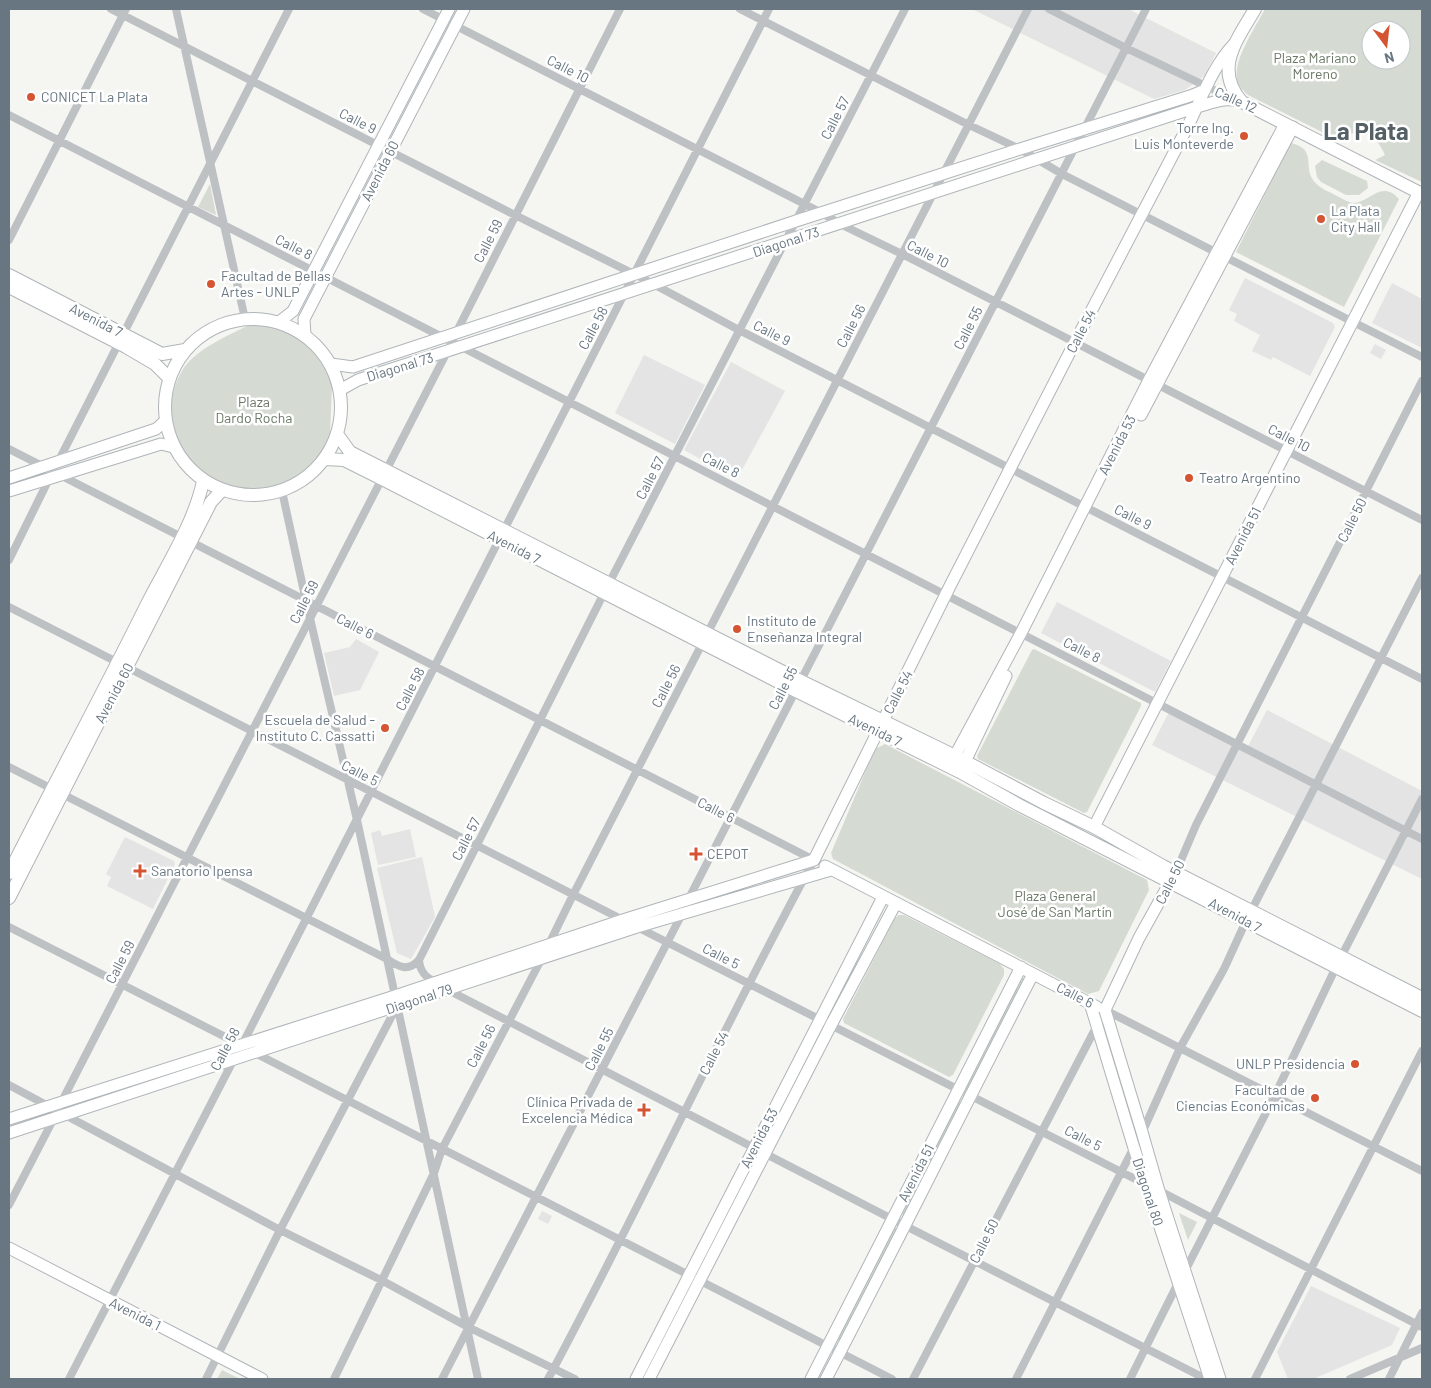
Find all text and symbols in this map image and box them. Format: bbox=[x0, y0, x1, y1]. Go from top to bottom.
north arrow bbox=[1361, 20, 1411, 70]
park label: Plaza Mariano Moreno bbox=[1274, 49, 1356, 82]
text: N bbox=[1383, 49, 1396, 67]
street label: Calle 10 bbox=[544, 51, 592, 86]
street label: Calle 12 bbox=[1212, 83, 1260, 116]
place label: CONICET La Plata bbox=[41, 88, 148, 105]
marker: CONICET La Plata bbox=[25, 91, 37, 103]
street label: Calle 57 bbox=[817, 93, 853, 142]
street label: Calle 9 bbox=[337, 104, 380, 137]
district label: La Plata bbox=[1323, 116, 1409, 145]
place label: Torre Ing. Luis Monteverde bbox=[1134, 119, 1234, 152]
marker: Torre Ing. Luis Monteverde bbox=[1238, 130, 1250, 142]
street label: Avenida 60 bbox=[357, 138, 402, 204]
place label: La Plata City Hall bbox=[1331, 202, 1380, 235]
marker: La Plata City Hall bbox=[1315, 213, 1327, 225]
street label: Calle 59 bbox=[469, 216, 506, 265]
street label: Diagonal 73 bbox=[750, 223, 821, 260]
street label: Calle 8 bbox=[273, 230, 316, 263]
street label: Calle 10 bbox=[904, 236, 952, 271]
place label: Facultad de Bellas Artes - UNLP bbox=[221, 267, 331, 300]
marker: Facultad de Bellas Artes - UNLP bbox=[205, 278, 217, 290]
street label: Avenida 7 bbox=[67, 299, 126, 340]
street label: Calle 56 bbox=[832, 301, 869, 350]
street label: Calle 58 bbox=[574, 303, 611, 352]
street label: Calle 55 bbox=[949, 303, 986, 352]
street label: Calle 54 bbox=[1062, 306, 1099, 356]
street label: Calle 9 bbox=[751, 316, 794, 349]
street label: Diagonal 73 bbox=[364, 348, 435, 385]
park label: Plaza Dardo Rocha bbox=[216, 393, 292, 426]
street label: Avenida 53 bbox=[1094, 412, 1139, 478]
street label: Calle 10 bbox=[1265, 420, 1313, 455]
street label: Calle 8 bbox=[700, 448, 743, 481]
street label: Calle 57 bbox=[632, 453, 668, 502]
place label: Teatro Argentino bbox=[1199, 469, 1301, 486]
marker: Teatro Argentino bbox=[1183, 472, 1195, 484]
street label: Calle 50 bbox=[1333, 495, 1370, 545]
street label: Calle 9 bbox=[1112, 500, 1155, 533]
street label: Avenida 51 bbox=[1221, 504, 1264, 567]
street label: Avenida 7 bbox=[485, 526, 544, 567]
street label: Calle 59 bbox=[285, 577, 322, 626]
street label: Calle 6 bbox=[334, 609, 377, 642]
place label: Instituto de Enseñanza Integral bbox=[747, 612, 862, 645]
marker: Instituto de Enseñanza Integral bbox=[731, 623, 743, 635]
street label: Calle 8 bbox=[1061, 633, 1104, 666]
street label: Avenida 60 bbox=[91, 660, 137, 726]
street label: Calle 56 bbox=[647, 661, 684, 710]
street label: Calle 55 bbox=[764, 663, 801, 712]
street label: Calle 58 bbox=[391, 664, 428, 713]
street label: Calle 54 bbox=[879, 667, 916, 717]
street label: Avenida 7 bbox=[846, 709, 905, 750]
place label: Escuela de Salud - Instituto C. Cassatti bbox=[256, 711, 375, 744]
marker: Escuela de Salud - Instituto C. Cassatti bbox=[379, 722, 391, 734]
street label: Calle 5 bbox=[339, 756, 382, 789]
street label: Calle 6 bbox=[695, 793, 738, 826]
street label: Calle 57 bbox=[448, 814, 484, 863]
place label: CEPOT bbox=[707, 845, 749, 862]
marker: CEPOT bbox=[689, 847, 703, 861]
street label: Calle 50 bbox=[1151, 857, 1188, 907]
place label: Sanatorio Ipensa bbox=[151, 862, 253, 879]
marker: Sanatorio Ipensa bbox=[133, 864, 147, 878]
park label: Plaza General José de San Martín bbox=[998, 887, 1112, 920]
street label: Avenida 7 bbox=[1206, 894, 1265, 936]
street label: Calle 59 bbox=[101, 937, 138, 986]
street label: Calle 5 bbox=[700, 939, 743, 972]
street label: Calle 6 bbox=[1054, 978, 1097, 1011]
street label: Diagonal 79 bbox=[383, 980, 454, 1017]
street label: Calle 56 bbox=[462, 1021, 499, 1070]
street label: Calle 58 bbox=[206, 1024, 243, 1073]
street label: Calle 55 bbox=[580, 1024, 617, 1073]
street label: Calle 54 bbox=[695, 1028, 732, 1078]
place label: UNLP Presidencia bbox=[1236, 1055, 1345, 1072]
marker: UNLP Presidencia bbox=[1349, 1058, 1361, 1070]
place label: Facultad de Ciencias Económicas bbox=[1176, 1081, 1305, 1114]
marker: Facultad de Ciencias Económicas bbox=[1309, 1092, 1321, 1104]
place label: Clínica Privada de Excelencia Médica bbox=[521, 1093, 633, 1126]
marker: Clínica Privada de Excelencia Médica bbox=[637, 1103, 651, 1117]
street label: Avenida 53 bbox=[736, 1105, 781, 1171]
street label: Calle 5 bbox=[1062, 1121, 1105, 1154]
street label: Avenida 51 bbox=[894, 1141, 937, 1204]
street label: Diagonal 80 bbox=[1130, 1156, 1167, 1228]
street label: Calle 50 bbox=[965, 1216, 1002, 1266]
street label: Avenida 1 bbox=[107, 1293, 164, 1334]

